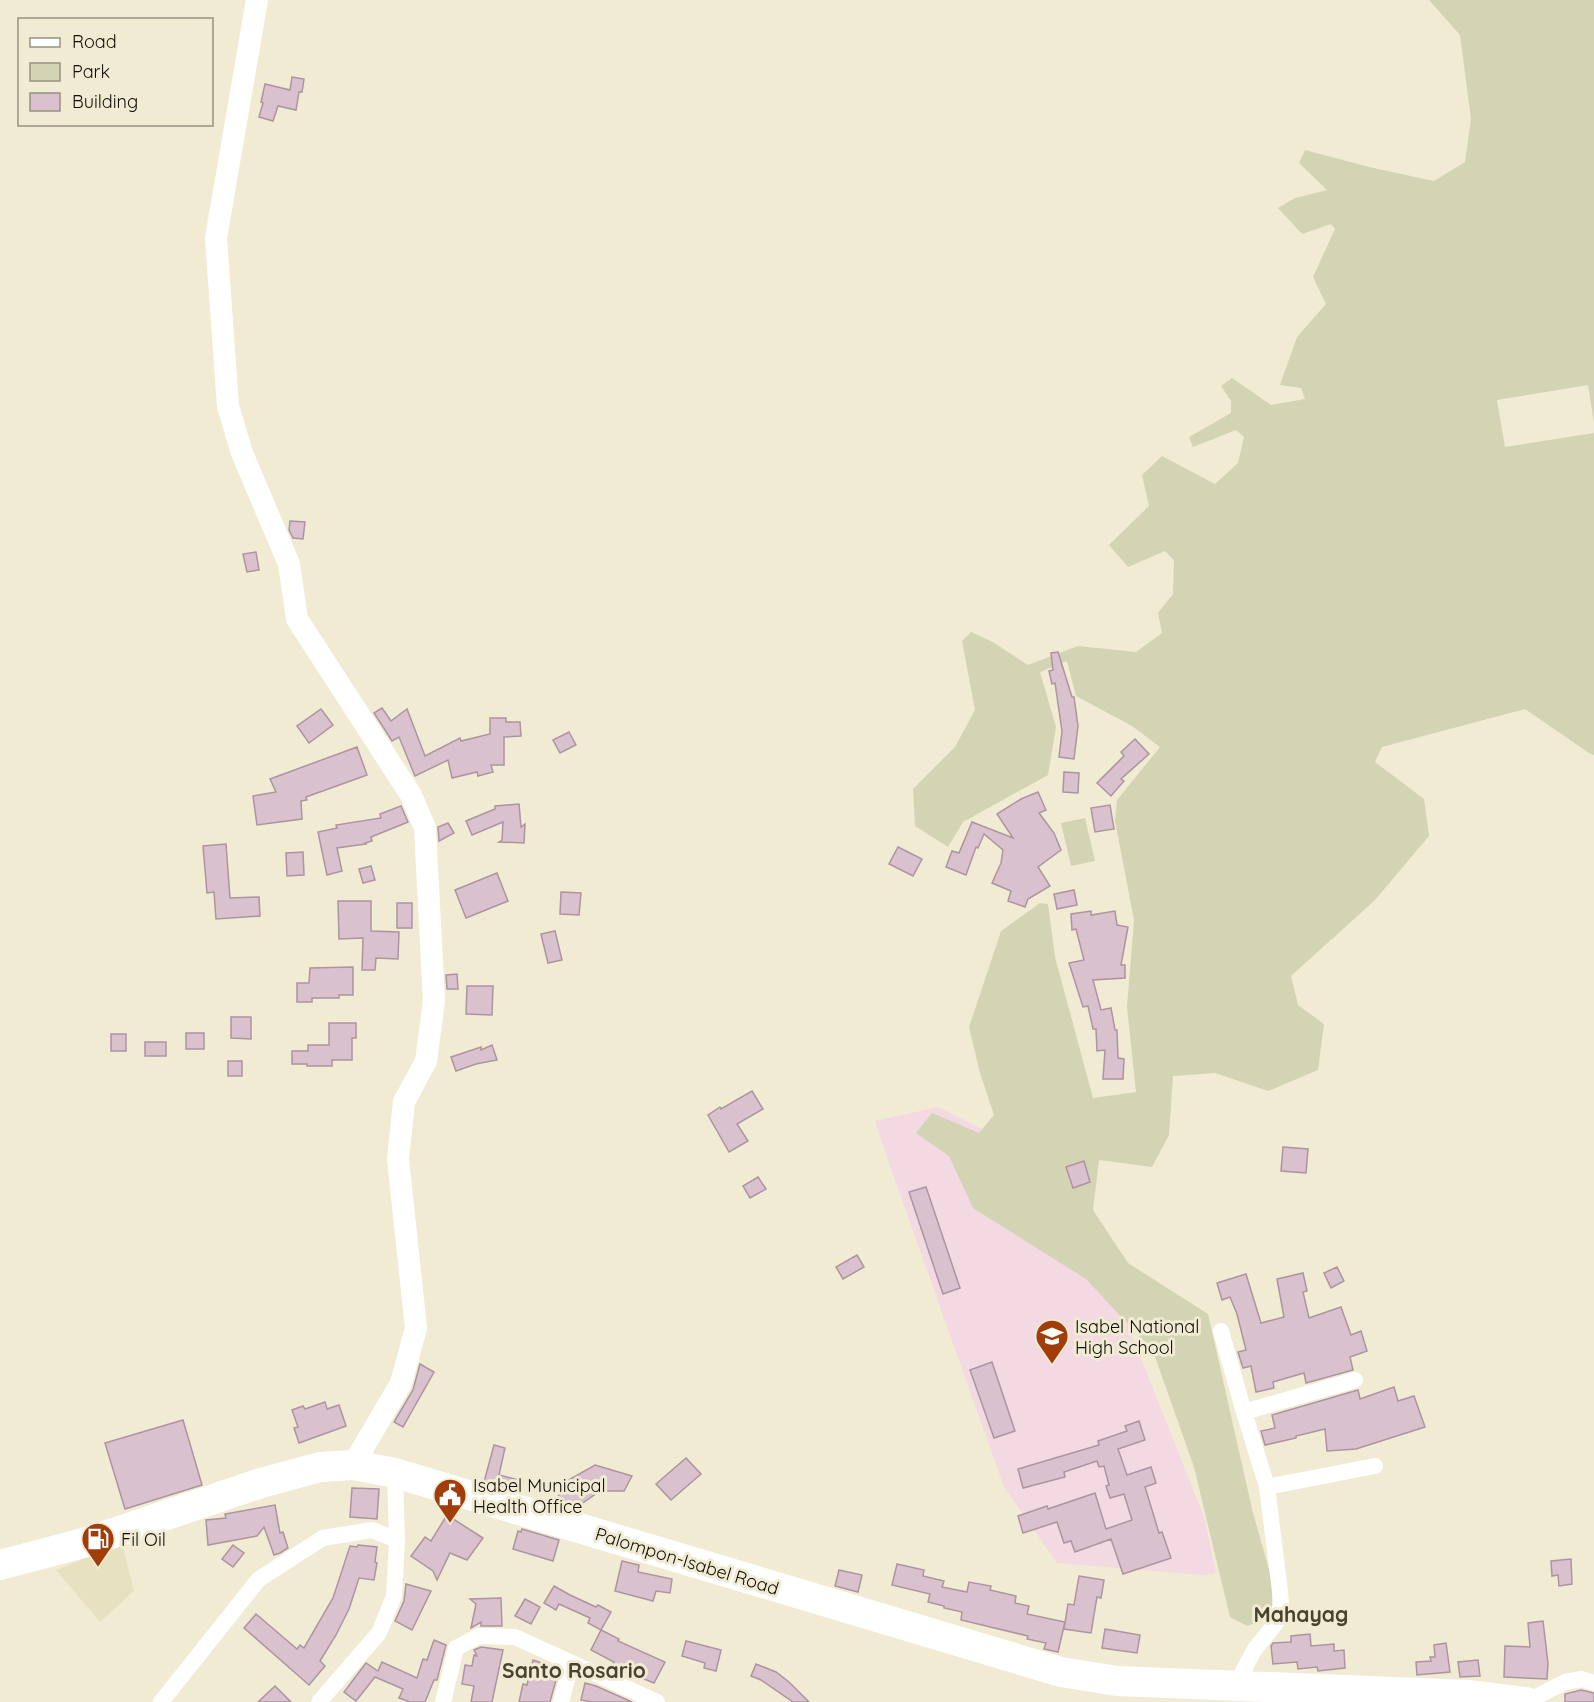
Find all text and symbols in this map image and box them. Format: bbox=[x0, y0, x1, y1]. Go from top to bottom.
legend bbox=[18, 18, 213, 126]
text: Road bbox=[72, 30, 117, 53]
text: Park bbox=[72, 60, 110, 83]
text: Building bbox=[72, 90, 138, 113]
place label: Isabel National High School bbox=[1075, 1315, 1199, 1359]
school or university icon: Isabel National High School bbox=[1034, 1318, 1070, 1365]
place label: Isabel Municipal Health Office bbox=[473, 1474, 606, 1518]
public building icon: Isabel Municipal Health Office bbox=[432, 1477, 468, 1524]
fuel station icon: Fil Oil bbox=[80, 1521, 116, 1568]
street label: Palompon-Isabel Road bbox=[592, 1522, 782, 1600]
place label: Fil Oil bbox=[121, 1528, 166, 1551]
district label: Mahayag bbox=[1254, 1601, 1348, 1627]
district label: Santo Rosario bbox=[502, 1657, 646, 1683]

